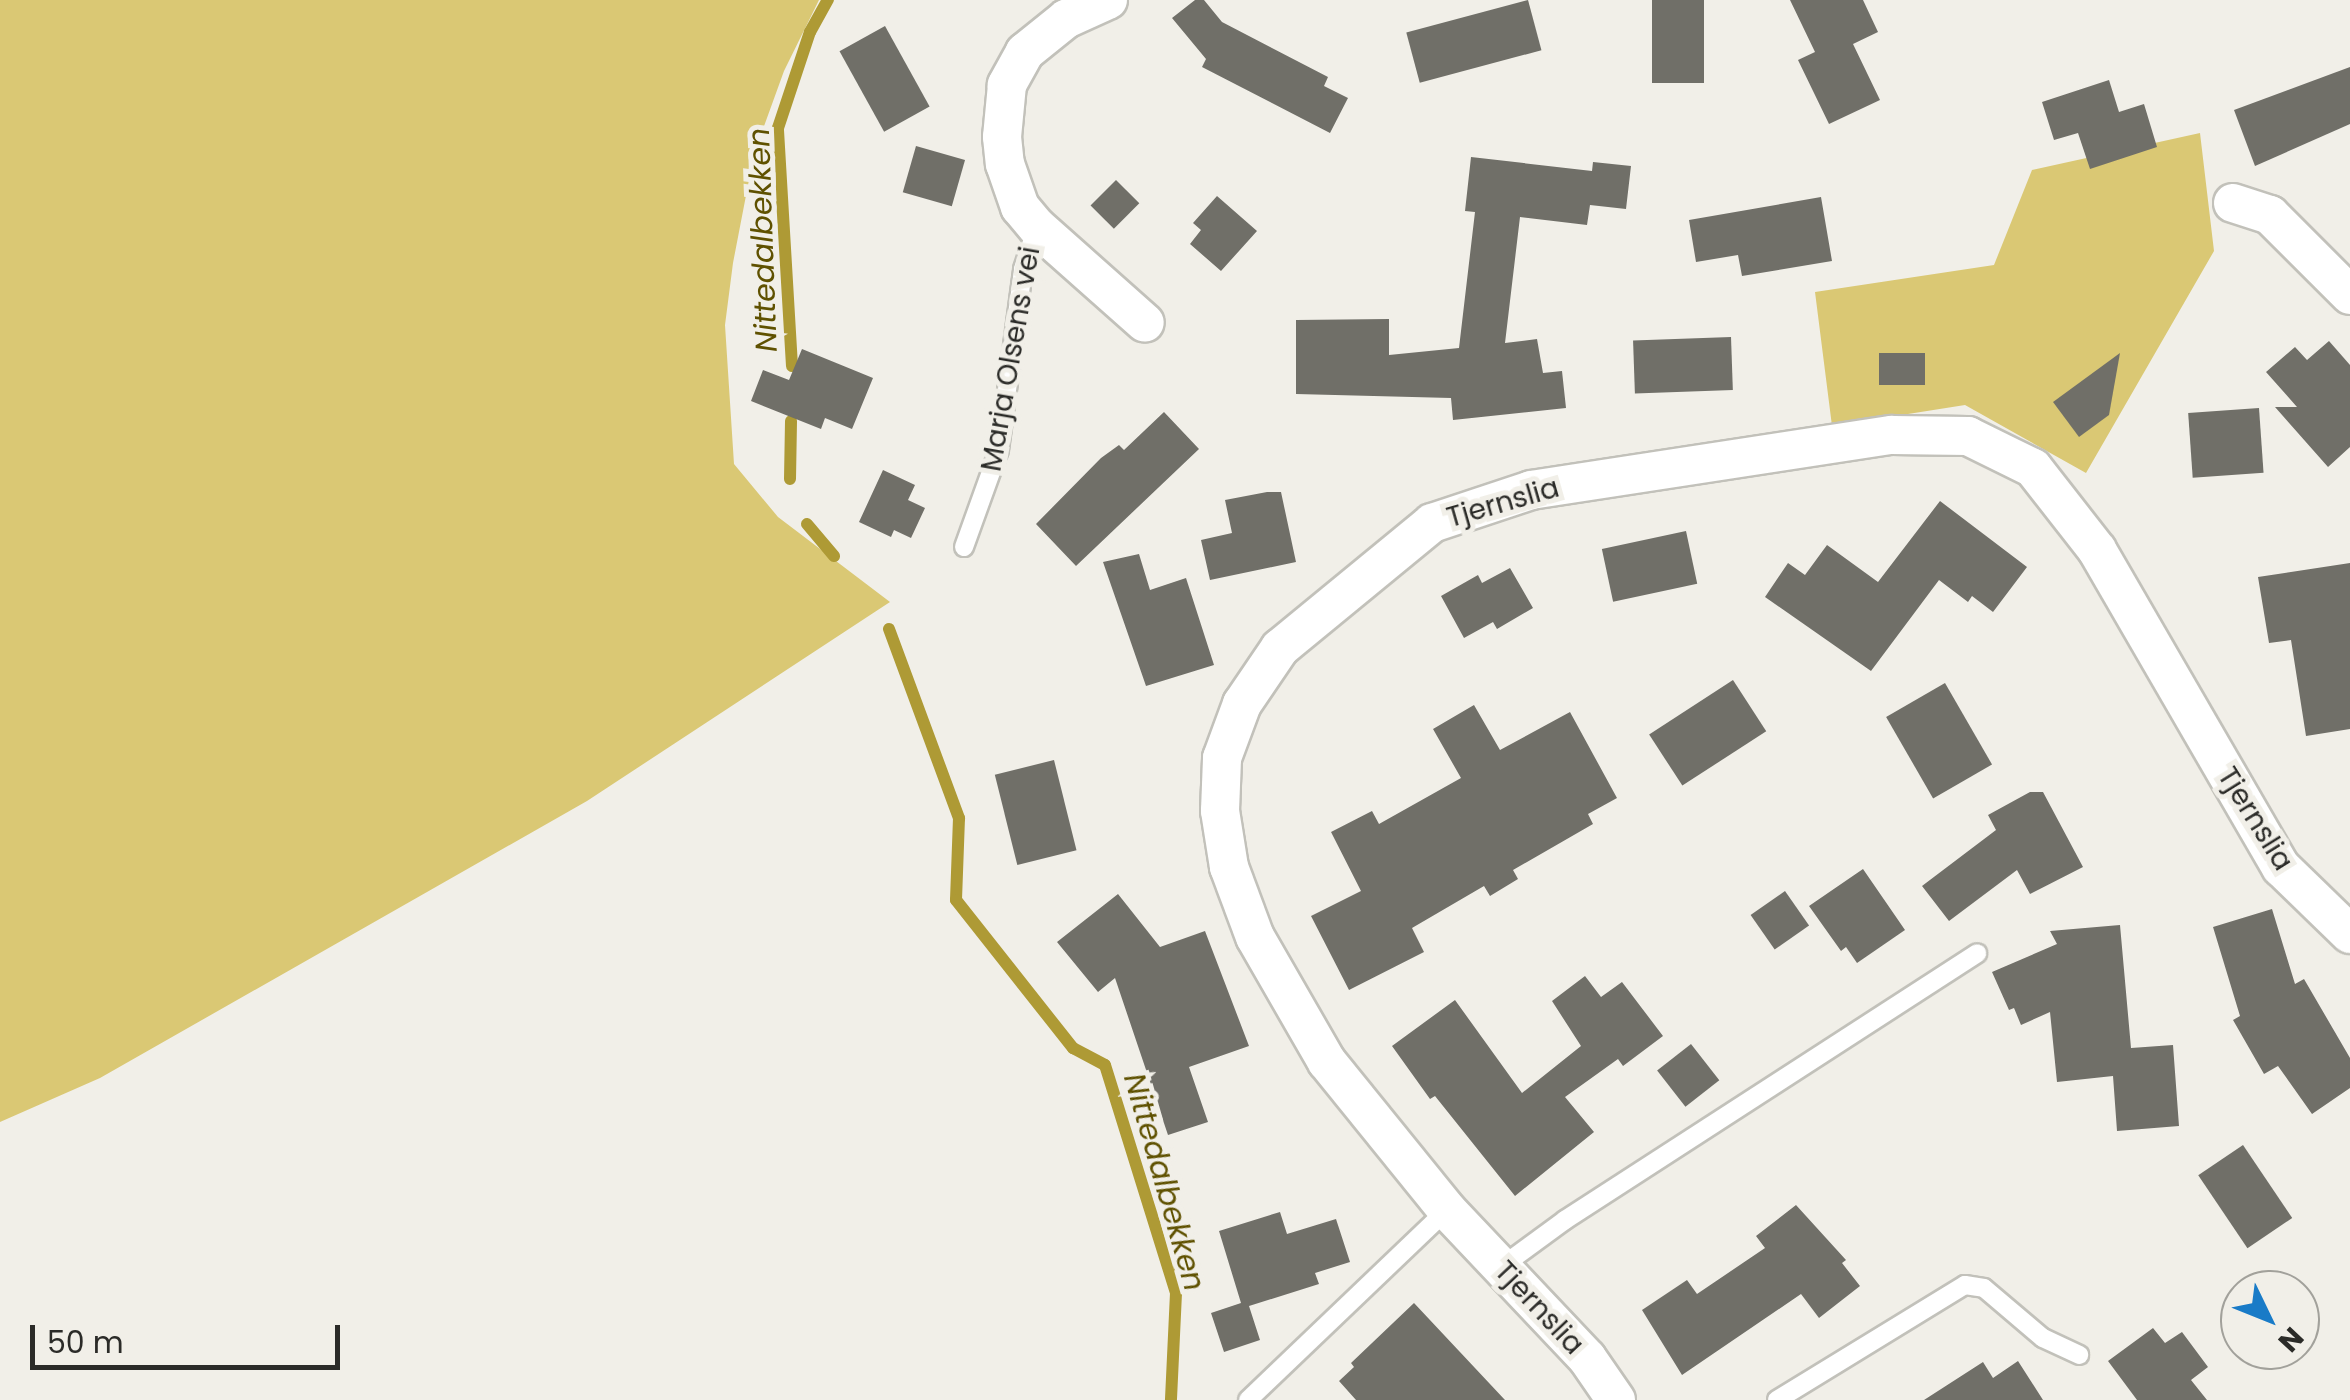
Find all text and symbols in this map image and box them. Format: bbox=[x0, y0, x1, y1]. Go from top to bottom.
water label: Nittedalbekken bbox=[741, 127, 785, 353]
street label: Marja Olsens vei bbox=[975, 244, 1047, 474]
street label: Tjernslia bbox=[1443, 471, 1563, 535]
street label: Tjernslia bbox=[2210, 761, 2300, 877]
water label: Nittedalbekken bbox=[1116, 1069, 1212, 1295]
street label: Tjernslia bbox=[1487, 1254, 1591, 1362]
north arrow bbox=[2220, 1270, 2320, 1370]
scale bar bbox=[35, 1305, 345, 1367]
text: N bbox=[2269, 1318, 2312, 1360]
text: 50 m bbox=[47, 1321, 124, 1364]

